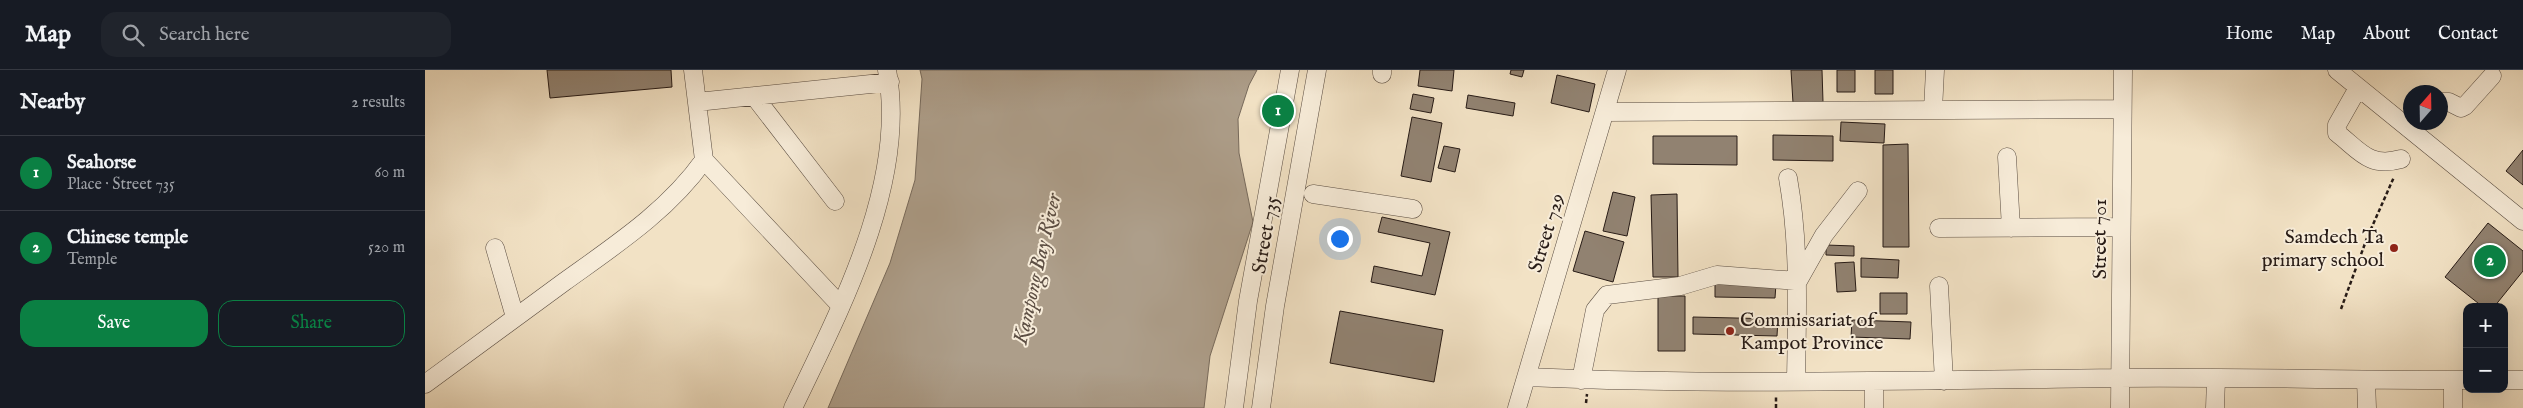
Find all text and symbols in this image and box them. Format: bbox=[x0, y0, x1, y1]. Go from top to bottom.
search box bbox=[101, 12, 451, 57]
text: Map bbox=[25, 19, 71, 50]
icon: search bbox=[119, 21, 147, 49]
text: Search here bbox=[159, 23, 250, 47]
text: Home bbox=[2226, 23, 2273, 46]
text: Map bbox=[2301, 23, 2335, 46]
text: About bbox=[2363, 23, 2410, 46]
text: Contact bbox=[2438, 23, 2498, 46]
north arrow bbox=[2403, 85, 2448, 130]
text: Nearby bbox=[20, 89, 85, 116]
pin: 1 bbox=[1262, 92, 1294, 130]
text: 2 results bbox=[351, 93, 405, 113]
text: Seahorse bbox=[67, 151, 136, 175]
text: 1 bbox=[33, 163, 39, 183]
text: 60 m bbox=[375, 163, 405, 183]
text: Place · Street 735 bbox=[67, 175, 175, 195]
water label: Kampong Bay River bbox=[1007, 190, 1069, 348]
street label: Street 729 bbox=[1523, 190, 1571, 276]
street label: Street 735 bbox=[1247, 194, 1285, 276]
street label: Street 701 bbox=[2088, 199, 2113, 279]
place label: Samdech Ta primary school bbox=[2262, 225, 2385, 273]
text: Chinese temple bbox=[67, 226, 188, 250]
your location bbox=[1327, 226, 1353, 252]
text: 2 bbox=[32, 238, 40, 258]
text: 520 m bbox=[368, 238, 405, 258]
marker: Samdech Ta primary school bbox=[2388, 242, 2400, 254]
pin: 2 bbox=[2474, 242, 2506, 280]
text: Temple bbox=[67, 250, 117, 270]
button: Save bbox=[20, 300, 208, 347]
button: Share bbox=[218, 300, 405, 347]
map controls bbox=[2463, 303, 2508, 393]
button: + bbox=[2463, 303, 2508, 348]
place label: Commissariat of Kampot Province bbox=[1740, 308, 1884, 356]
marker: Commissariat of Kampot Province bbox=[1724, 325, 1736, 337]
button: − bbox=[2463, 348, 2508, 393]

